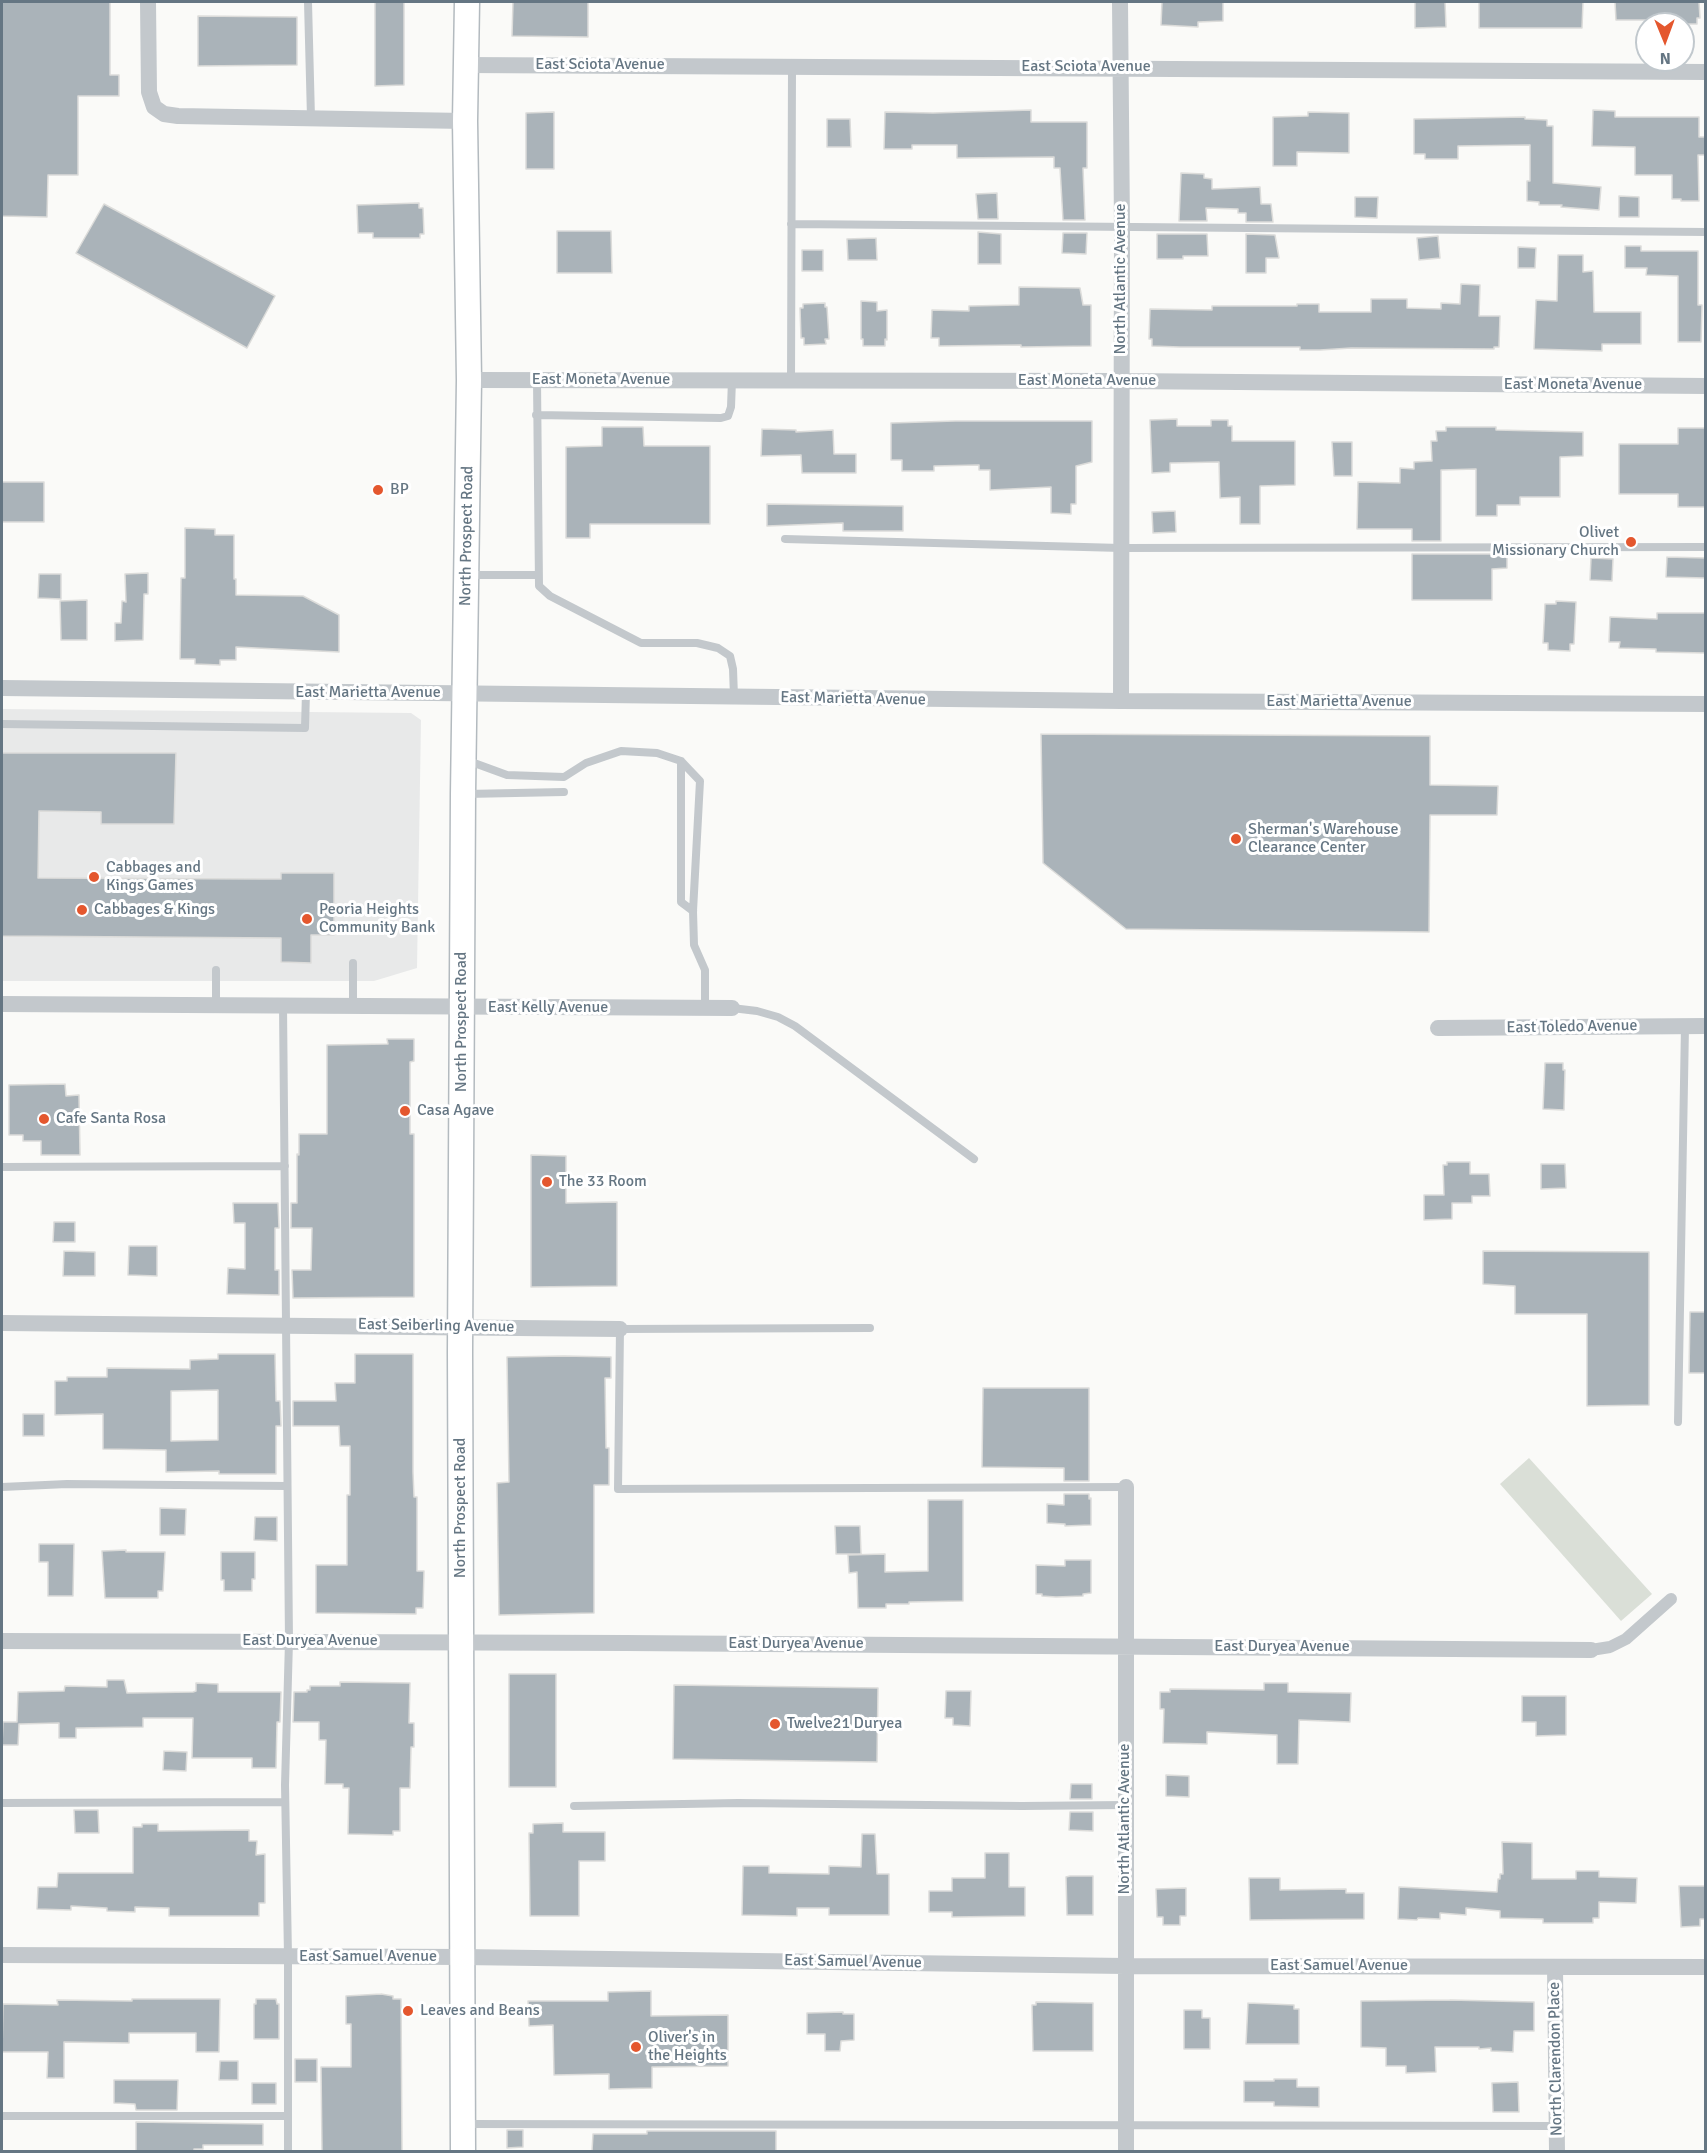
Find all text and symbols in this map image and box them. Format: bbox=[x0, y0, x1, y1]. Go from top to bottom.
north arrow bbox=[1635, 12, 1695, 72]
text: N bbox=[1660, 48, 1671, 68]
street label: East Sciota Avenue bbox=[535, 55, 665, 75]
street label: East Sciota Avenue bbox=[1021, 57, 1151, 77]
street label: North Atlantic Avenue bbox=[1111, 203, 1131, 355]
street label: East Moneta Avenue bbox=[532, 370, 670, 390]
street label: East Moneta Avenue bbox=[1018, 371, 1156, 391]
street label: East Moneta Avenue bbox=[1504, 375, 1642, 395]
street label: North Prospect Road bbox=[456, 466, 478, 606]
place label: BP bbox=[390, 480, 409, 500]
marker: BP bbox=[371, 483, 385, 497]
place label: Olivet Missionary Church bbox=[1492, 523, 1619, 561]
marker: Olivet Missionary Church bbox=[1624, 535, 1638, 549]
street label: East Marietta Avenue bbox=[295, 683, 441, 703]
street label: East Marietta Avenue bbox=[780, 688, 926, 710]
street label: East Marietta Avenue bbox=[1266, 692, 1412, 712]
place label: Sherman's Warehouse Clearance Center bbox=[1248, 820, 1398, 858]
marker: Sherman's Warehouse Clearance Center bbox=[1229, 832, 1243, 846]
place label: Cabbages and Kings Games bbox=[106, 858, 201, 896]
marker: Cabbages and Kings Games bbox=[87, 870, 101, 884]
place label: Cabbages & Kings bbox=[94, 900, 215, 920]
place label: Peoria Heights Community Bank bbox=[319, 900, 435, 938]
marker: Cabbages & Kings bbox=[75, 903, 89, 917]
marker: Peoria Heights Community Bank bbox=[300, 912, 314, 926]
street label: North Prospect Road bbox=[452, 952, 472, 1092]
street label: East Kelly Avenue bbox=[488, 998, 608, 1018]
street label: East Toledo Avenue bbox=[1506, 1016, 1638, 1038]
place label: Casa Agave bbox=[417, 1101, 494, 1121]
marker: Casa Agave bbox=[398, 1104, 412, 1118]
place label: Cafe Santa Rosa bbox=[56, 1109, 166, 1129]
marker: Cafe Santa Rosa bbox=[37, 1112, 51, 1126]
place label: The 33 Room bbox=[559, 1172, 647, 1192]
marker: The 33 Room bbox=[540, 1175, 554, 1189]
street label: East Seiberling Avenue bbox=[358, 1315, 514, 1337]
street label: North Prospect Road bbox=[451, 1438, 471, 1578]
street label: East Duryea Avenue bbox=[242, 1631, 378, 1651]
street label: East Duryea Avenue bbox=[728, 1634, 864, 1654]
street label: East Duryea Avenue bbox=[1214, 1637, 1350, 1657]
place label: Twelve21 Duryea bbox=[787, 1714, 902, 1734]
marker: Twelve21 Duryea bbox=[768, 1717, 782, 1731]
street label: North Atlantic Avenue bbox=[1115, 1743, 1135, 1895]
street label: East Samuel Avenue bbox=[299, 1947, 437, 1967]
street label: East Samuel Avenue bbox=[784, 1951, 922, 1973]
street label: East Samuel Avenue bbox=[1270, 1956, 1408, 1976]
street label: North Clarendon Place bbox=[1545, 1982, 1567, 2136]
place label: Leaves and Beans bbox=[420, 2001, 540, 2021]
marker: Leaves and Beans bbox=[401, 2004, 415, 2018]
place label: Oliver's in the Heights bbox=[648, 2028, 727, 2066]
marker: Oliver's in the Heights bbox=[629, 2040, 643, 2054]

